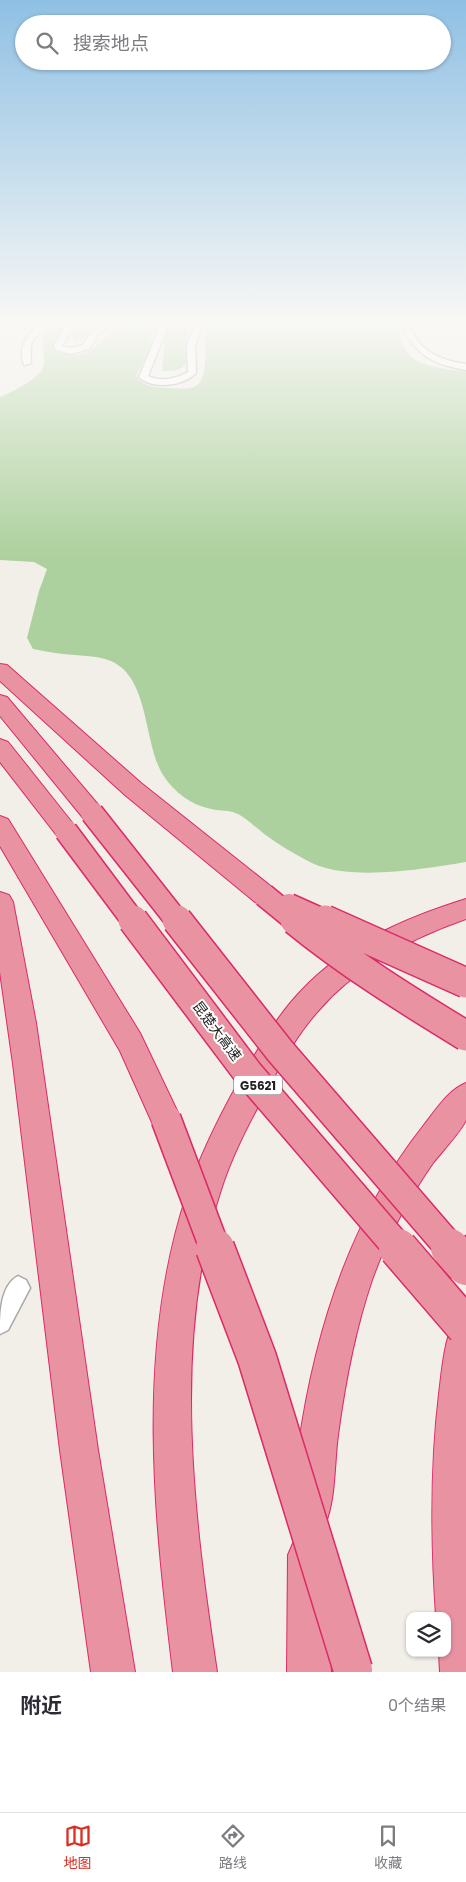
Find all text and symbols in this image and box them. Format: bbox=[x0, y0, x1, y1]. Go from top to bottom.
search box bbox=[15, 15, 451, 70]
icon: search bbox=[33, 29, 61, 57]
text: 搜索地点 bbox=[73, 30, 149, 57]
street label: 昆楚大高速 bbox=[188, 997, 246, 1065]
road number: G5621 bbox=[234, 1076, 282, 1094]
map controls bbox=[406, 1612, 451, 1657]
button: layers bbox=[406, 1612, 451, 1657]
text: 附近 bbox=[20, 1691, 62, 1720]
text: 0个结果 bbox=[388, 1694, 446, 1717]
tab: 地图 bbox=[64, 1822, 92, 1874]
tab: 路线 bbox=[219, 1822, 247, 1874]
tab: 收藏 bbox=[374, 1822, 402, 1874]

